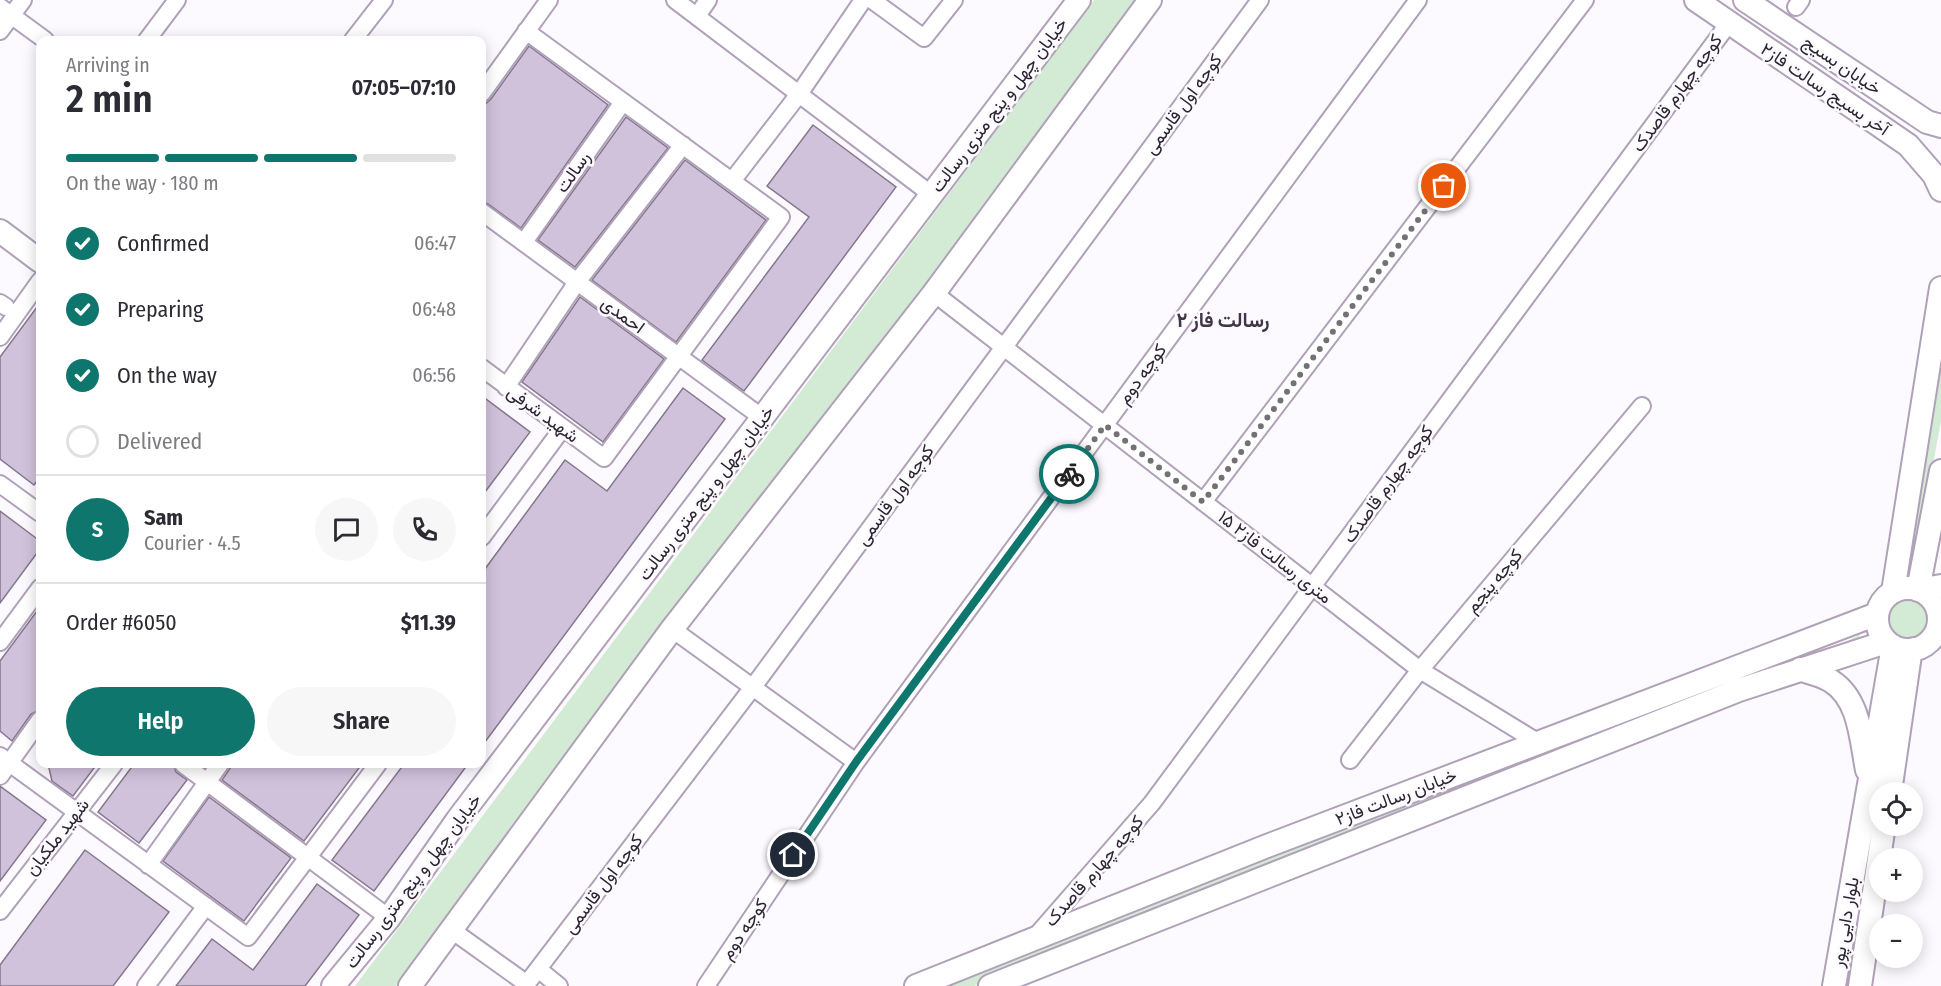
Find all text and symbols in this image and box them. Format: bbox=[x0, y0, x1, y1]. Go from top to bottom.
street label: خیابان چهل و پنج متری رسالت bbox=[926, 13, 1073, 197]
street label: کوچه چهارم قاصدک bbox=[1627, 30, 1728, 157]
street label: خیابان بسیج bbox=[1798, 31, 1886, 100]
street label: آخر بسیج رسالت فاز۲ bbox=[1756, 38, 1895, 142]
street label: کوچه اول قاسمی bbox=[1139, 49, 1228, 159]
text: Arriving in bbox=[66, 53, 150, 77]
text: 07:05–07:10 bbox=[351, 74, 456, 101]
text: 2 min bbox=[66, 76, 153, 122]
street label: رسالت bbox=[551, 147, 595, 197]
pin bbox=[1418, 160, 1469, 211]
icon: bag bbox=[1427, 169, 1460, 202]
text: On the way · 180 m bbox=[66, 171, 219, 195]
icon: check bbox=[66, 227, 99, 260]
text: Confirmed bbox=[117, 230, 210, 257]
text: 06:47 bbox=[414, 231, 456, 255]
street label: احمدی bbox=[597, 292, 649, 338]
icon: check bbox=[66, 293, 99, 326]
text: Preparing bbox=[117, 296, 203, 323]
text: 06:48 bbox=[412, 297, 456, 321]
district label: رسالت فاز ۲ bbox=[1176, 308, 1270, 333]
street label: کوچه دوم bbox=[1113, 340, 1172, 409]
icon: check bbox=[66, 359, 99, 392]
text: On the way bbox=[117, 362, 217, 389]
text: 06:56 bbox=[412, 363, 456, 387]
street label: شهید شرفی bbox=[503, 381, 583, 447]
street label: خیابان چهل و پنج متری رسالت bbox=[633, 401, 780, 585]
street label: کوچه چهارم قاصدک bbox=[1338, 421, 1439, 548]
text: Delivered bbox=[117, 428, 202, 455]
street label: کوچه اول قاسمی bbox=[851, 440, 940, 550]
courier bbox=[1039, 444, 1099, 504]
icon: bike bbox=[1053, 458, 1086, 491]
button: chat bbox=[315, 498, 378, 561]
button: phone bbox=[393, 498, 456, 561]
text: Sam bbox=[144, 504, 183, 531]
street label: ۱۵ متری رسالت فاز۲ bbox=[1214, 506, 1336, 608]
text: S bbox=[92, 516, 103, 543]
text: Courier · 4.5 bbox=[144, 531, 241, 555]
street label: کوچه پنجم bbox=[1461, 544, 1528, 618]
text: Order #6050 bbox=[66, 609, 177, 636]
text: $11.39 bbox=[401, 609, 456, 636]
button: Help bbox=[66, 687, 255, 756]
button: Share bbox=[267, 687, 456, 756]
street label: خیابان رسالت فاز۲ bbox=[1332, 764, 1460, 830]
map controls bbox=[1869, 782, 1923, 968]
button: locate bbox=[1869, 782, 1923, 836]
street label: خیابان چهل و پنج متری رسالت bbox=[340, 789, 487, 973]
street label: شهید ملکیان bbox=[20, 794, 94, 880]
street label: کوچه چهارم قاصدک bbox=[1040, 811, 1149, 932]
pin bbox=[767, 829, 818, 880]
street label: کوچه اول قاسمی bbox=[558, 830, 648, 939]
icon: home bbox=[776, 838, 809, 871]
button: + bbox=[1869, 848, 1923, 902]
street label: بلوار دایی پور bbox=[1826, 875, 1865, 970]
street label: کوچه دوم bbox=[716, 894, 773, 964]
button: − bbox=[1869, 914, 1923, 968]

